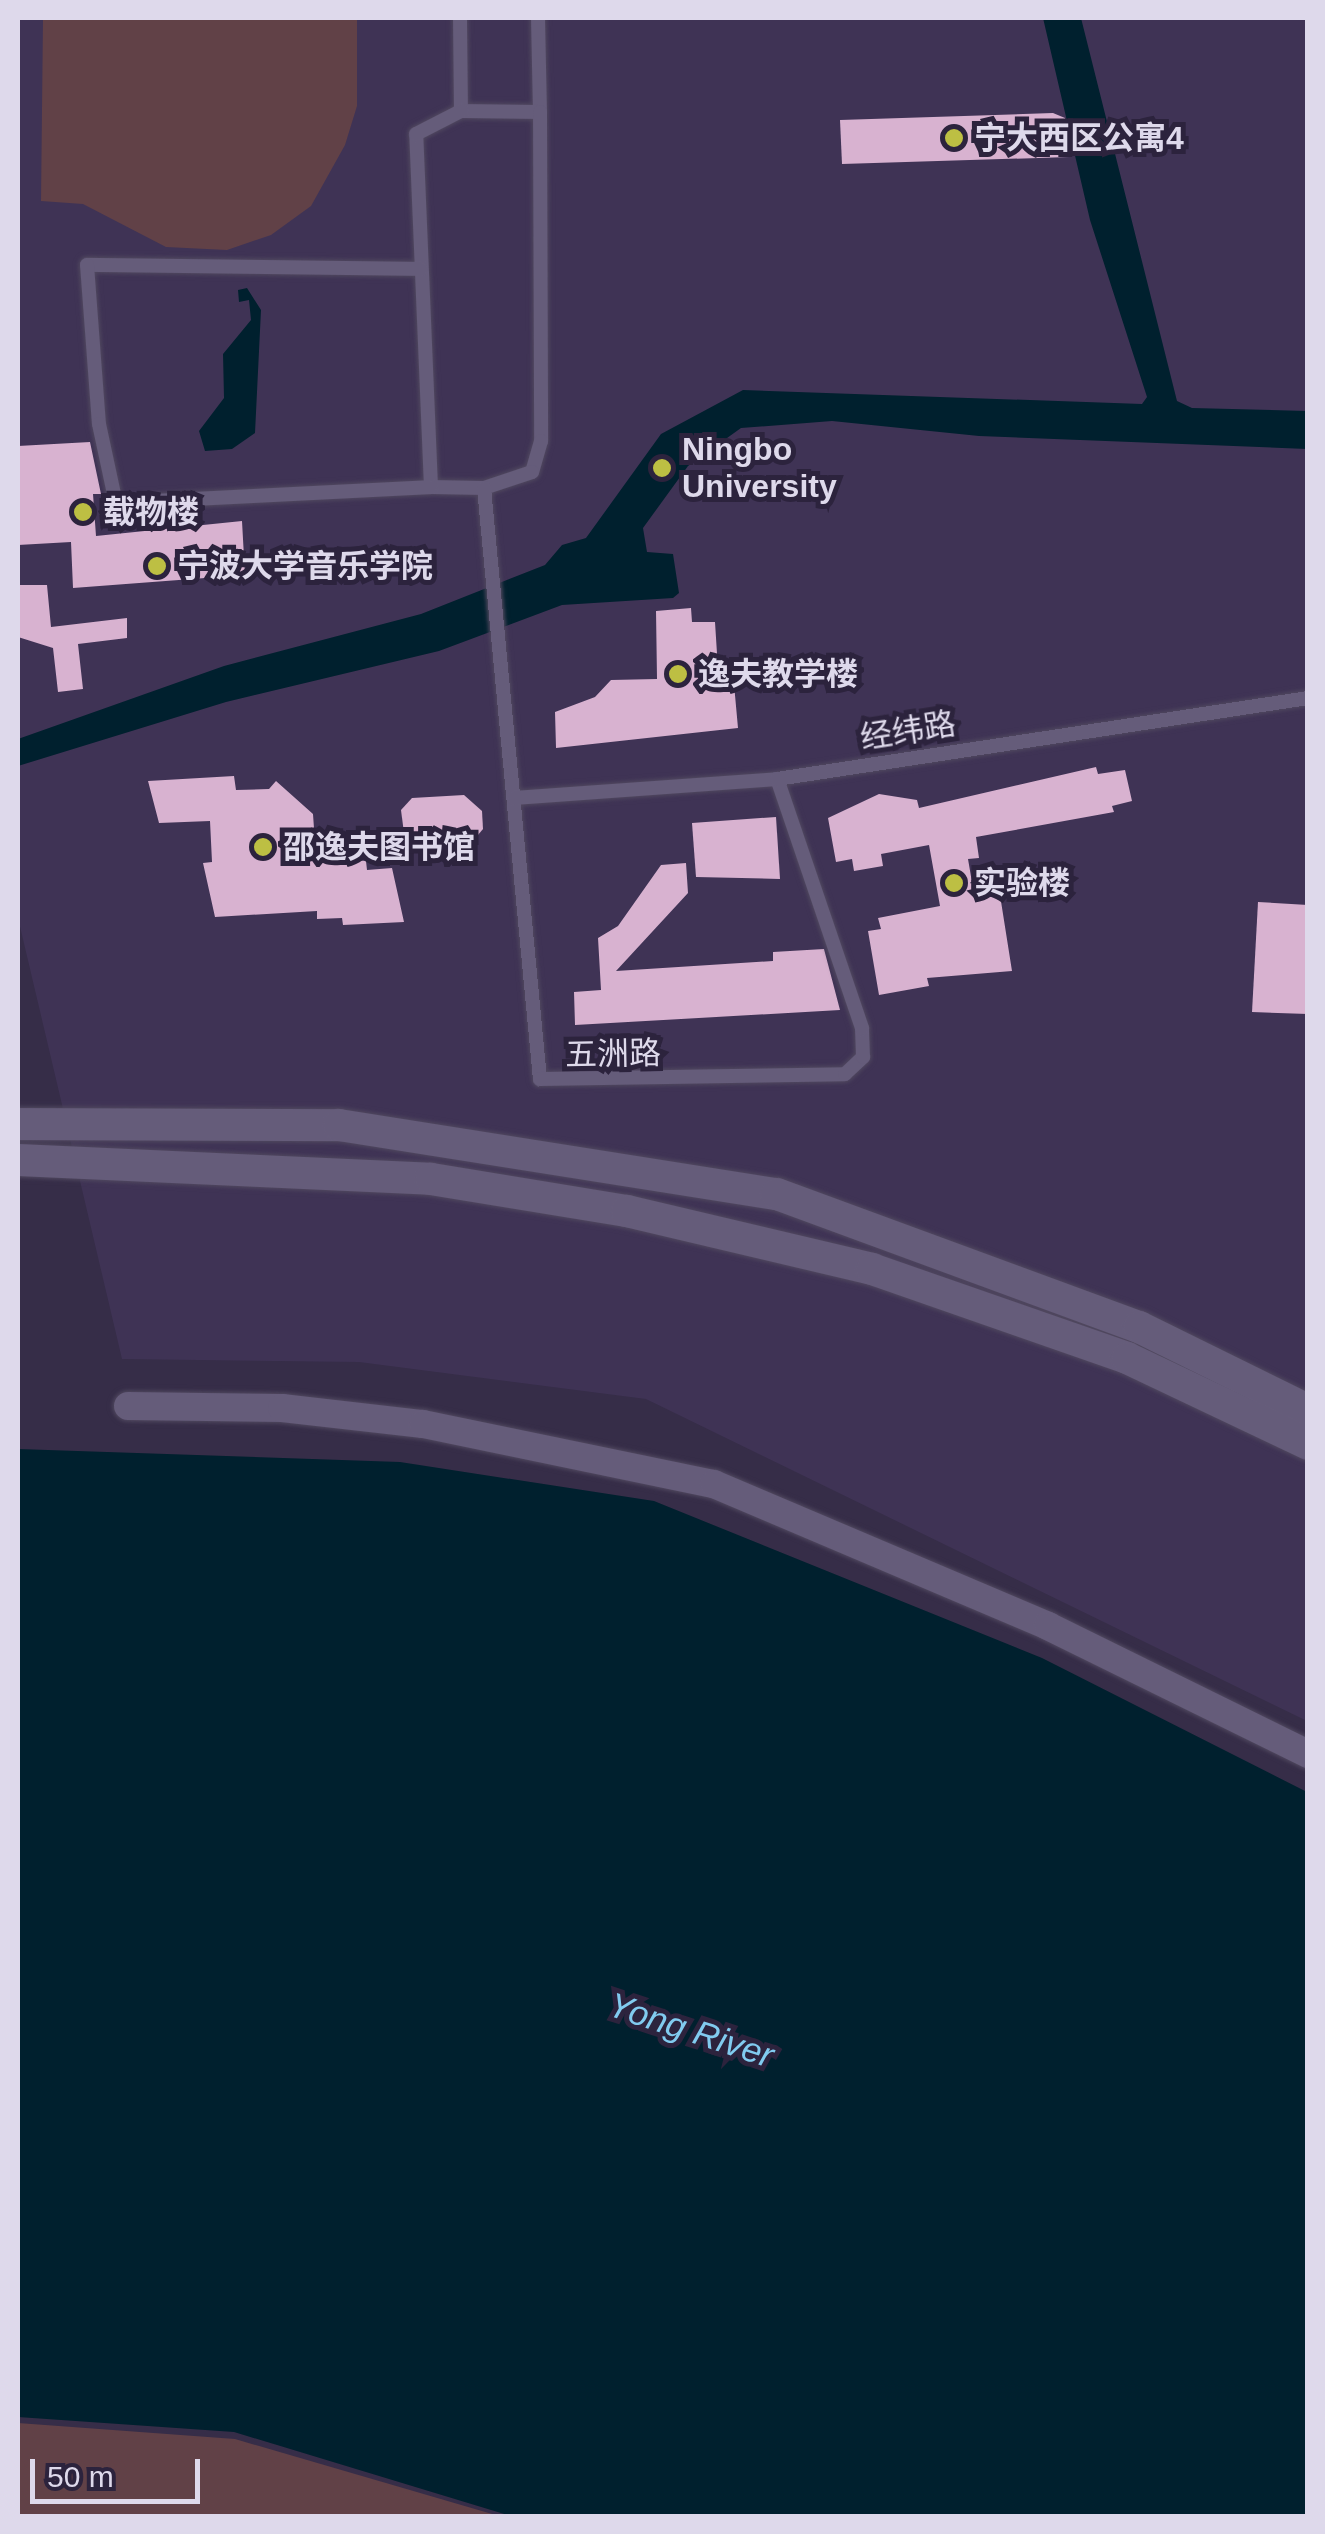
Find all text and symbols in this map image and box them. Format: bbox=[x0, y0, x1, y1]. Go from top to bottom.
place label: 宁大西区公寓4 bbox=[974, 119, 1184, 157]
marker: 宁大西区公寓4 bbox=[943, 127, 965, 149]
place label: Ningbo University bbox=[682, 431, 837, 506]
marker: Ningbo University bbox=[651, 457, 673, 479]
place label: 载物楼 bbox=[103, 493, 199, 531]
marker: 载物楼 bbox=[72, 501, 94, 523]
place label: 宁波大学音乐学院 bbox=[177, 547, 433, 585]
marker: 宁波大学音乐学院 bbox=[146, 555, 168, 577]
place label: 逸夫教学楼 bbox=[698, 655, 858, 693]
marker: 逸夫教学楼 bbox=[667, 663, 689, 685]
street label: 经纬路 bbox=[858, 705, 958, 757]
place label: 邵逸夫图书馆 bbox=[283, 828, 475, 866]
marker: 邵逸夫图书馆 bbox=[252, 836, 274, 858]
place label: 实验楼 bbox=[974, 864, 1070, 902]
marker: 实验楼 bbox=[943, 872, 965, 894]
street label: 五洲路 bbox=[565, 1034, 661, 1074]
water label: Yong River bbox=[603, 1984, 779, 2076]
scale bar bbox=[35, 2439, 205, 2501]
text: 50 m bbox=[47, 2460, 114, 2493]

